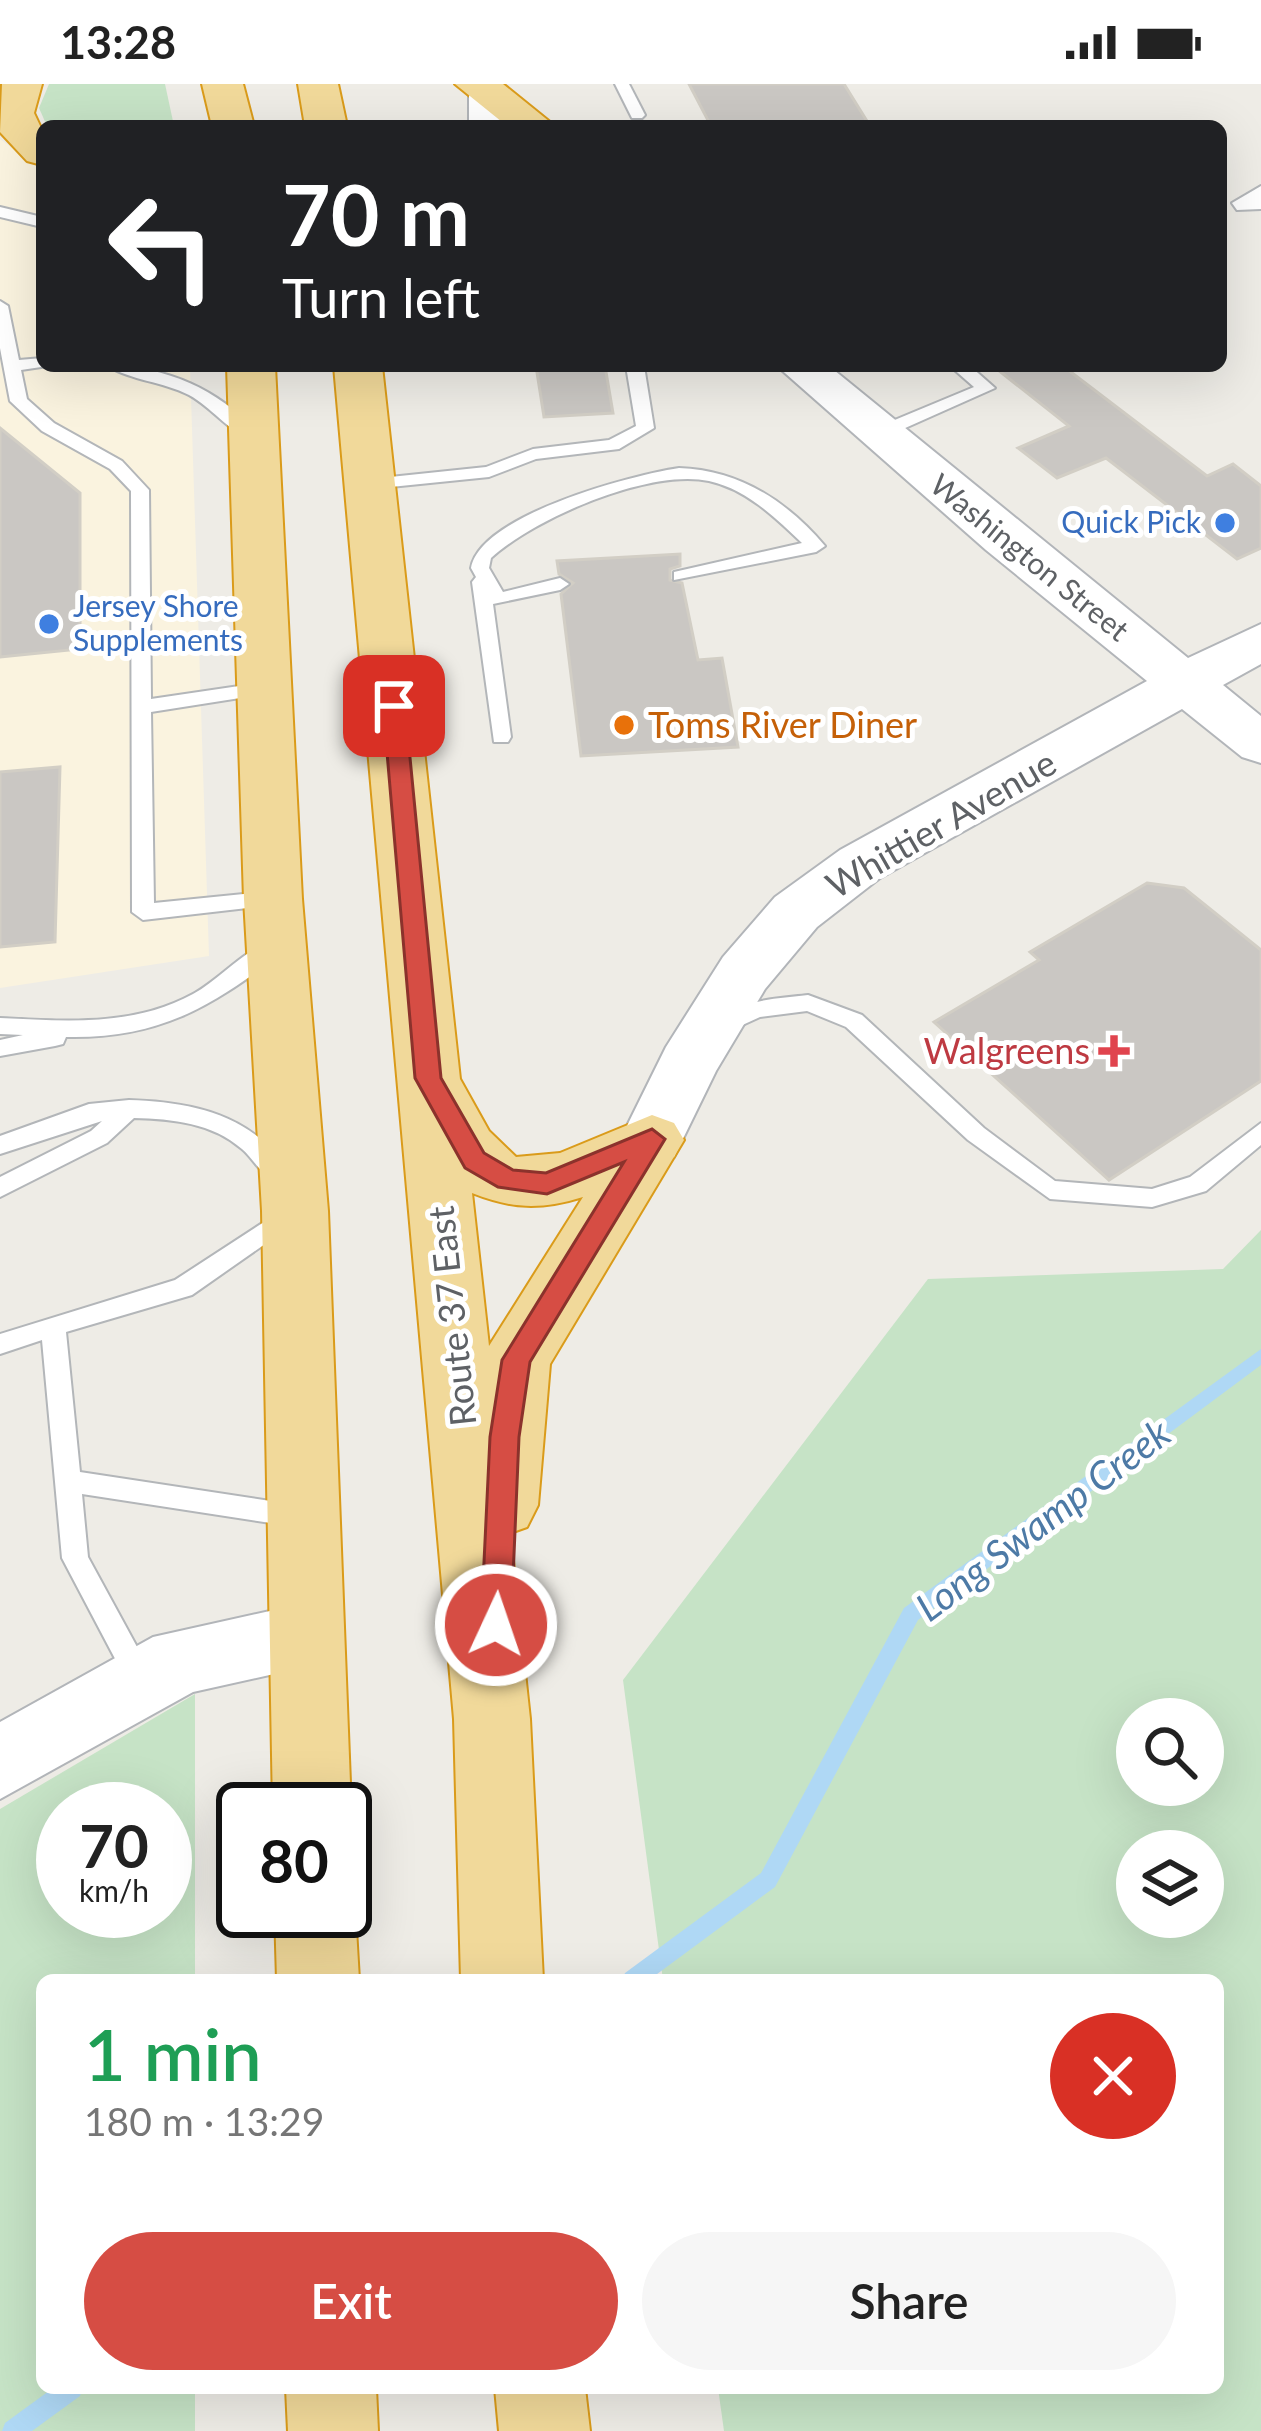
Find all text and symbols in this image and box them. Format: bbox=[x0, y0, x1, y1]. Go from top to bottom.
text: 13:28 bbox=[60, 15, 176, 69]
text: 70 m bbox=[282, 163, 470, 264]
icon: left bbox=[84, 168, 240, 324]
text: Turn left bbox=[282, 265, 480, 330]
street label: Washington Street bbox=[924, 465, 1137, 648]
place label: Quick Pick bbox=[1061, 503, 1202, 539]
marker: Quick Pick bbox=[1212, 510, 1238, 536]
place label: Jersey Shore Supplements bbox=[73, 587, 243, 657]
marker: Jersey Shore Supplements bbox=[36, 611, 62, 637]
pin bbox=[343, 655, 445, 757]
icon: arrive bbox=[361, 673, 427, 739]
place label: Toms River Diner bbox=[648, 702, 917, 746]
marker: Toms River Diner bbox=[611, 712, 637, 738]
street label: Whittier Avenue bbox=[818, 740, 1063, 907]
place label: Walgreens bbox=[924, 1028, 1090, 1072]
marker: Walgreens bbox=[1101, 1038, 1127, 1064]
street label: Route 37 East bbox=[418, 1204, 484, 1428]
water label: Long Swamp Creek bbox=[906, 1409, 1179, 1630]
position arrow bbox=[433, 1562, 559, 1688]
map controls bbox=[1116, 1698, 1224, 1938]
button: search bbox=[1116, 1698, 1224, 1806]
speed limit sign: 80 bbox=[216, 1782, 372, 1938]
text: 70 bbox=[79, 1809, 149, 1881]
button: layers bbox=[1116, 1830, 1224, 1938]
text: km/h bbox=[79, 1872, 149, 1908]
text: 1 min bbox=[84, 2010, 262, 2096]
button: close bbox=[1050, 2013, 1176, 2139]
text: 180 m · 13:29 bbox=[84, 2098, 324, 2144]
button: Exit bbox=[84, 2232, 618, 2370]
button: Share bbox=[642, 2232, 1176, 2370]

